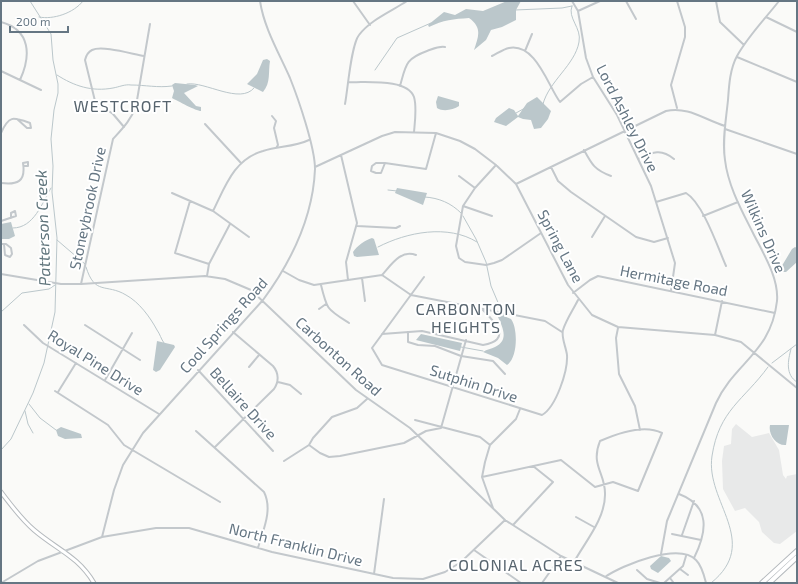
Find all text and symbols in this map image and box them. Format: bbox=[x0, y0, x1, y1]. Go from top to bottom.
scale bar bbox=[10, 8, 68, 34]
text: 200 m bbox=[16, 14, 50, 28]
street label: Lord Ashley Drive bbox=[593, 61, 663, 175]
district label: WESTCROFT bbox=[74, 96, 172, 115]
street label: Stoneybrook Drive bbox=[65, 145, 109, 271]
water label: Patterson Creek bbox=[30, 170, 54, 286]
street label: Wilkins Drive bbox=[738, 187, 790, 275]
street label: Spring Lane bbox=[534, 206, 588, 286]
street label: Hermitage Road bbox=[619, 261, 729, 299]
street label: Cool Springs Road bbox=[175, 273, 271, 377]
district label: CARBONTON HEIGHTS bbox=[416, 299, 516, 336]
street label: Carbonton Road bbox=[292, 313, 386, 399]
street label: Royal Pine Drive bbox=[45, 325, 147, 399]
street label: Sutphin Drive bbox=[428, 360, 520, 406]
street label: Bellaire Drive bbox=[207, 363, 281, 443]
street label: North Franklin Drive bbox=[227, 519, 365, 569]
district label: COLONIAL ACRES bbox=[448, 555, 584, 574]

